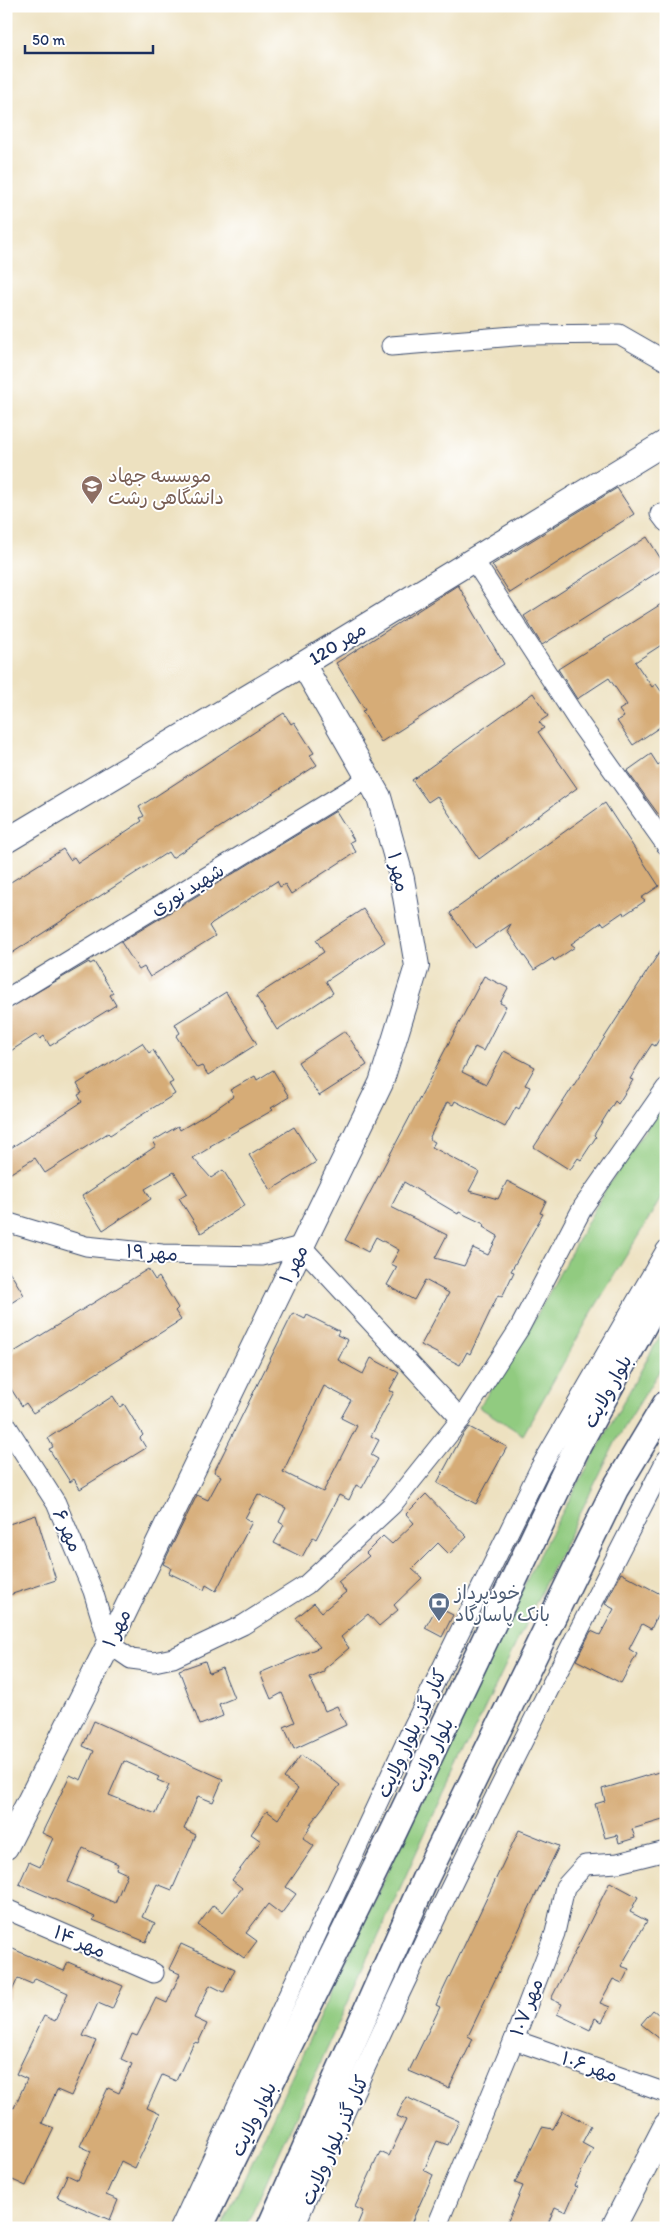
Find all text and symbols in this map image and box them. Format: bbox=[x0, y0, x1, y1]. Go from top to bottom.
scale bar bbox=[25, 22, 152, 54]
text: 50 m bbox=[32, 31, 65, 49]
place label: موسسه جهاد دانشگاهی رشت bbox=[108, 464, 224, 510]
school or university icon: موسسه جهاد دانشگاهی رشت bbox=[80, 474, 104, 505]
street label: مهر 120 bbox=[304, 617, 370, 670]
street label: مهر ۱ bbox=[383, 850, 414, 894]
street label: شهید نوری bbox=[146, 859, 228, 920]
street label: مهر ۱۹ bbox=[125, 1239, 179, 1266]
street label: مهر ۱ bbox=[274, 1241, 313, 1287]
street label: بلوار ولایت bbox=[578, 1351, 637, 1432]
street label: مهر ۶ bbox=[48, 1505, 87, 1555]
place label: خودپرداز بانک پاسارگاد bbox=[453, 1581, 550, 1627]
bank icon: خودپرداز بانک پاسارگاد bbox=[427, 1591, 451, 1622]
street label: مهر ۱ bbox=[97, 1605, 136, 1651]
street label: کنار گذر بلوار ولایت bbox=[371, 1665, 451, 1801]
street label: بلوار ولایت bbox=[402, 1714, 458, 1796]
street label: مهر ۱۴ bbox=[50, 1920, 109, 1963]
street label: مهر ۱۰۷ bbox=[505, 1975, 548, 2039]
street label: مهر ۱۰۶ bbox=[559, 2046, 621, 2087]
street label: کنار گذر بلوار ولایت bbox=[296, 2072, 373, 2209]
street label: بلوار ولایت bbox=[226, 2078, 281, 2160]

